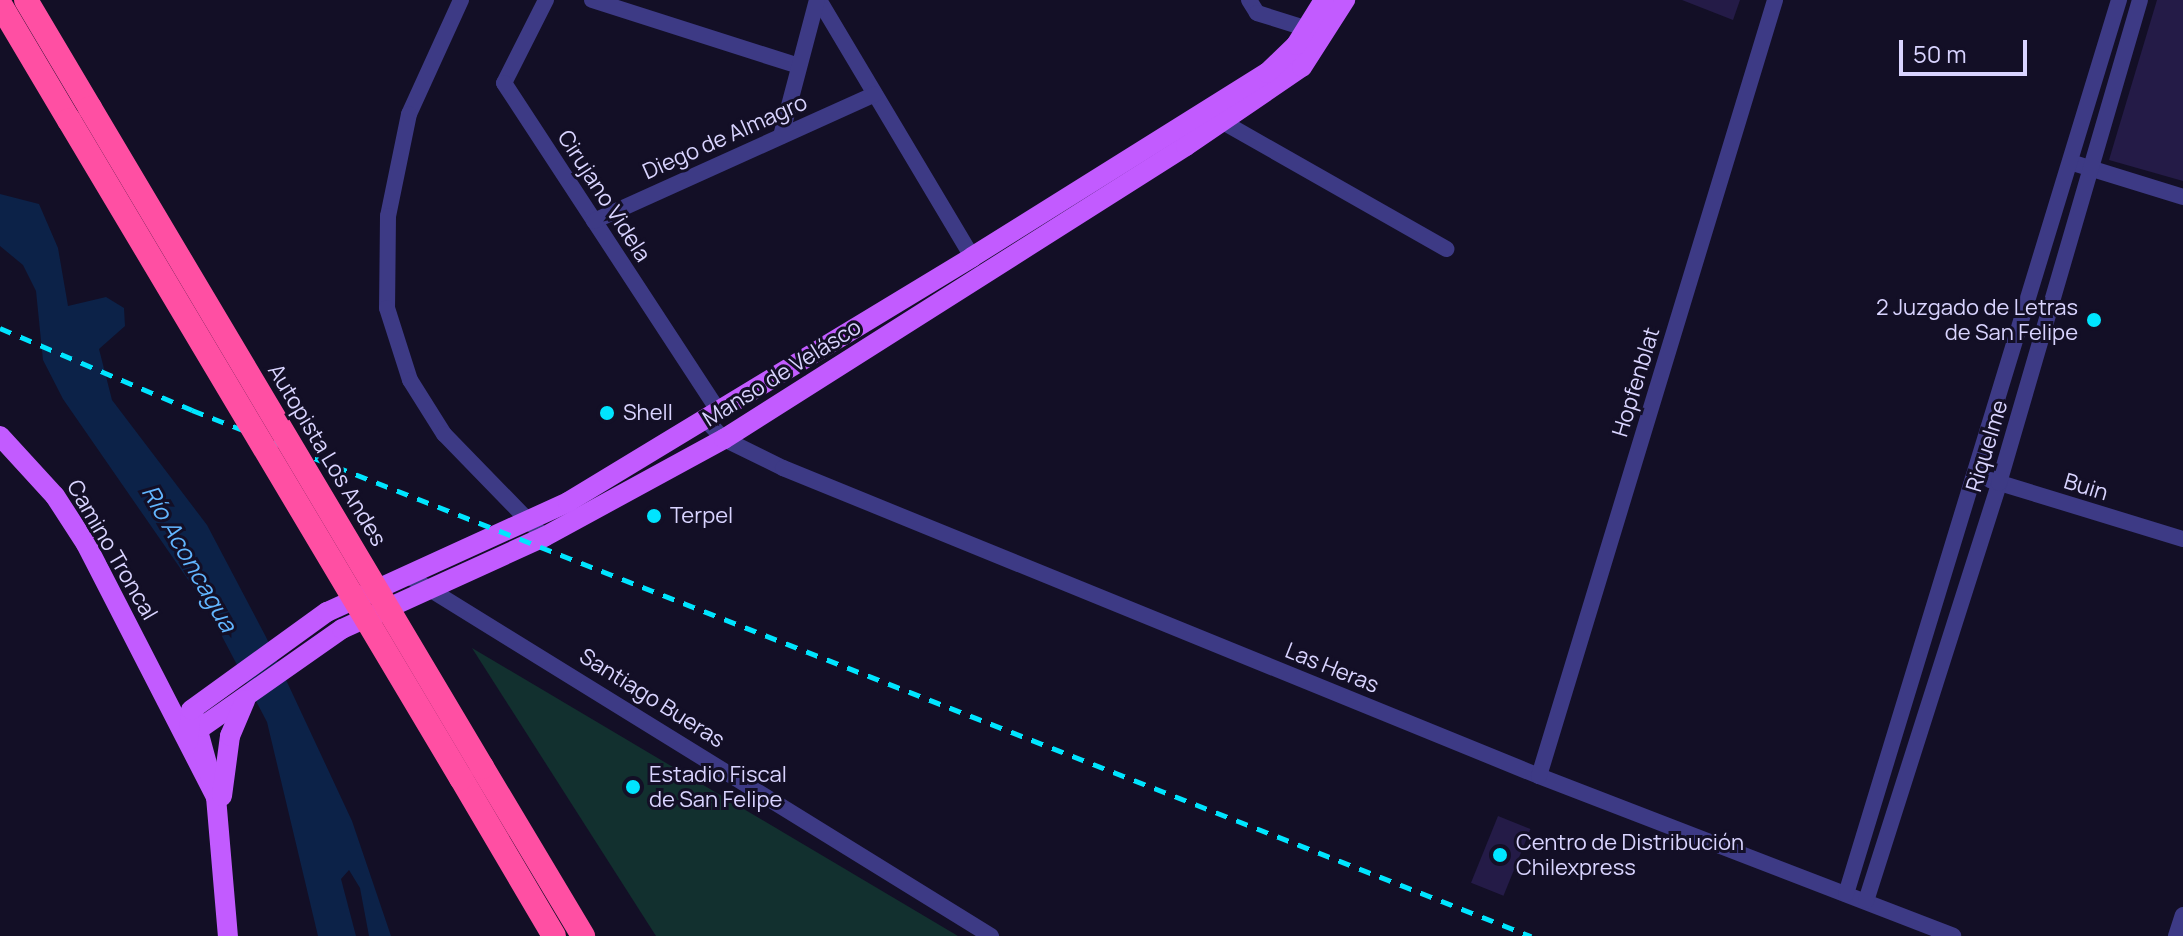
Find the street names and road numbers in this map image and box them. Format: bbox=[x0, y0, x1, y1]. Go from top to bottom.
street label: Diego de Almagro bbox=[639, 89, 811, 185]
street label: Cirujano Videla bbox=[552, 125, 656, 267]
street label: Manso de Velásco bbox=[698, 314, 866, 432]
street label: Hopfenblat bbox=[1607, 324, 1665, 440]
street label: Autopista Los Andes bbox=[262, 359, 392, 551]
street label: Riquelme bbox=[1961, 397, 2013, 495]
street label: Buin bbox=[2061, 468, 2111, 506]
street label: Camino Troncal bbox=[61, 475, 163, 625]
street label: Las Heras bbox=[1281, 637, 1383, 699]
street label: Santiago Bueras bbox=[575, 643, 729, 753]

